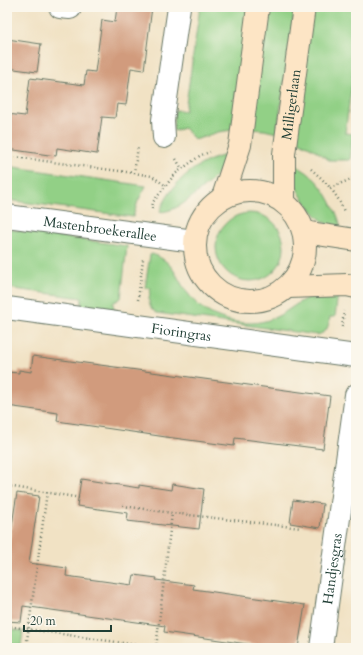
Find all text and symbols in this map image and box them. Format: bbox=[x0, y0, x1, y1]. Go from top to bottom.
street label: Milligerlaan bbox=[277, 68, 305, 141]
street label: Mastenbroekerallee bbox=[42, 212, 158, 246]
street label: Fioringras bbox=[150, 319, 213, 346]
street label: Handjesgras bbox=[318, 532, 347, 606]
scale bar bbox=[24, 607, 111, 633]
text: 20 m bbox=[30, 613, 57, 629]

